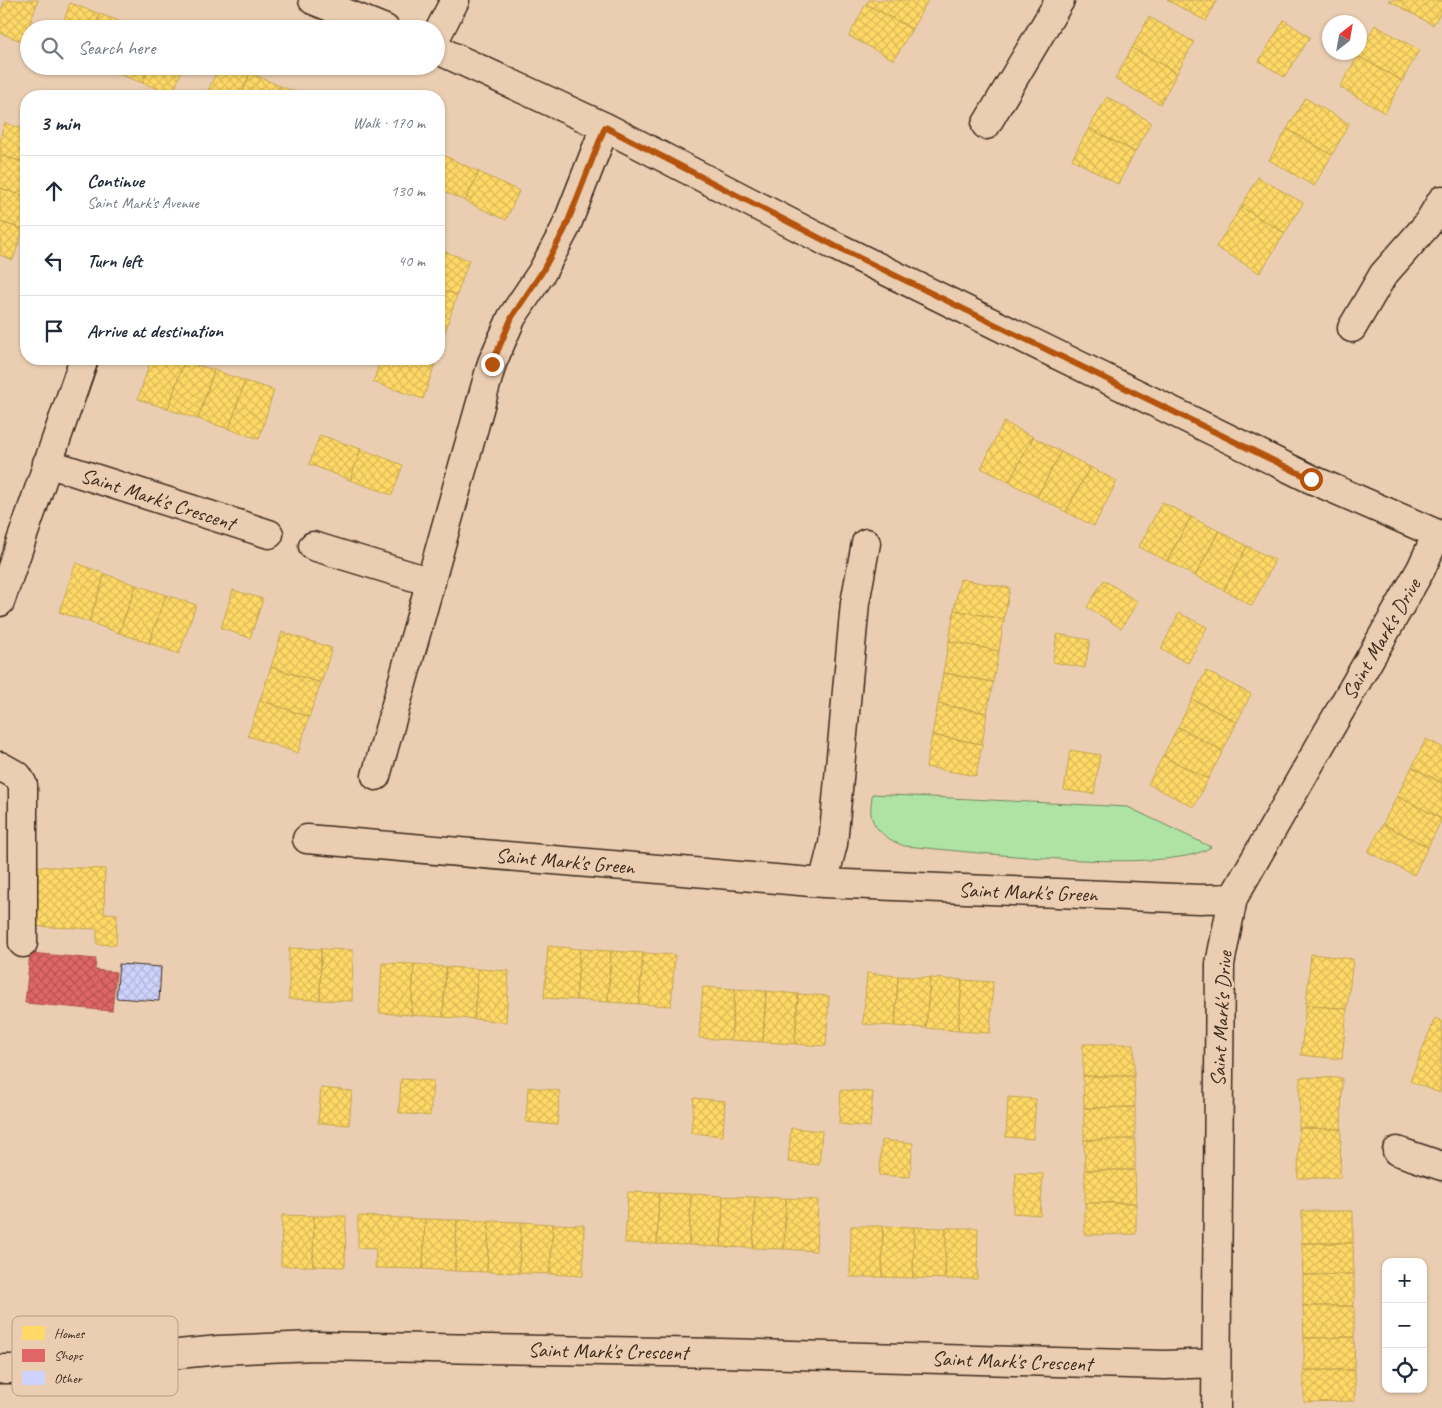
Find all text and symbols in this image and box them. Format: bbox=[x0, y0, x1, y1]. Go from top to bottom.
north arrow bbox=[1322, 15, 1367, 60]
search box bbox=[20, 20, 445, 75]
icon: search bbox=[38, 34, 66, 62]
text: Search here bbox=[78, 36, 155, 60]
text: 3 min bbox=[40, 110, 80, 136]
text: Walk · 170 m bbox=[353, 113, 425, 133]
text: Continue bbox=[87, 169, 144, 193]
icon: ahead bbox=[40, 177, 68, 205]
text: 130 m bbox=[391, 181, 425, 201]
text: Saint Mark's Avenue bbox=[87, 193, 199, 213]
icon: left bbox=[40, 247, 68, 275]
text: Turn left bbox=[87, 249, 142, 273]
text: 40 m bbox=[398, 251, 425, 271]
icon: arrive bbox=[40, 317, 68, 345]
text: Arrive at destination bbox=[87, 319, 223, 343]
route end bbox=[481, 353, 504, 376]
street label: Saint Mark's Crescent bbox=[78, 462, 241, 537]
route start bbox=[1300, 468, 1323, 491]
street label: Saint Mark's Drive bbox=[1336, 573, 1427, 704]
street label: Saint Mark's Green bbox=[495, 842, 637, 880]
street label: Saint Mark's Green bbox=[958, 877, 1100, 907]
street label: Saint Mark's Drive bbox=[1204, 949, 1238, 1087]
map controls bbox=[1382, 1258, 1427, 1393]
button: + bbox=[1382, 1258, 1427, 1303]
button: − bbox=[1382, 1303, 1427, 1348]
legend bbox=[12, 1316, 178, 1396]
text: Homes bbox=[54, 1325, 85, 1342]
street label: Saint Mark's Crescent bbox=[528, 1337, 691, 1365]
street label: Saint Mark's Crescent bbox=[931, 1345, 1096, 1377]
text: Shops bbox=[54, 1347, 84, 1364]
button: locate bbox=[1382, 1348, 1427, 1393]
text: Other bbox=[54, 1370, 83, 1387]

